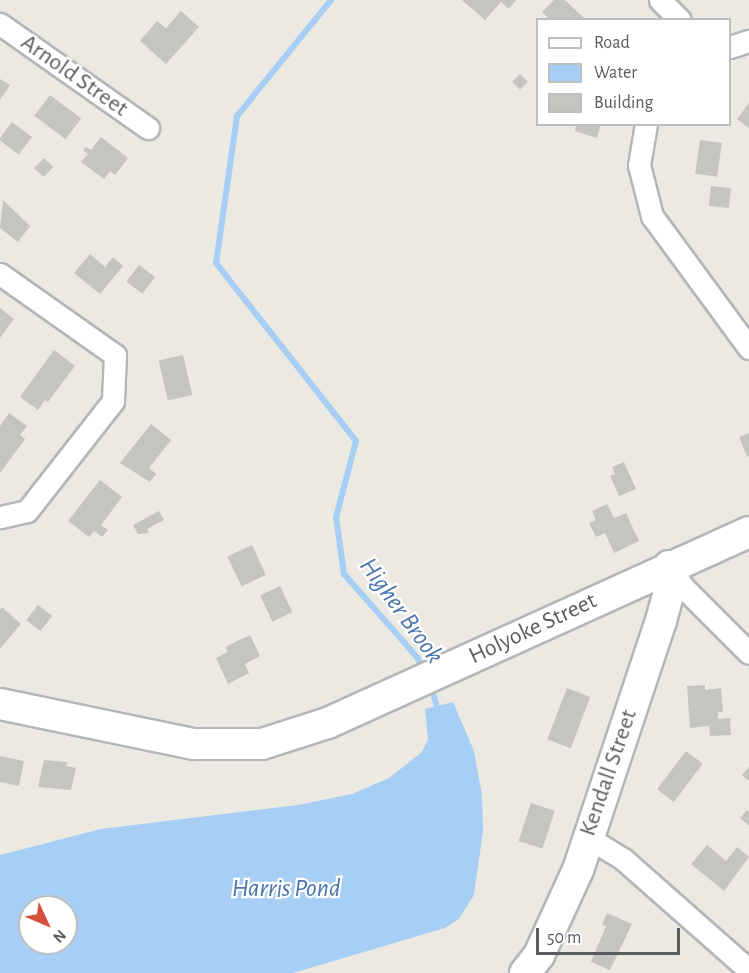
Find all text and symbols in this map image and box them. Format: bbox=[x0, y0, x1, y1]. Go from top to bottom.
legend bbox=[536, 18, 731, 126]
street label: Arnold Street bbox=[15, 29, 133, 123]
text: Road bbox=[594, 34, 630, 52]
text: Water bbox=[594, 64, 637, 82]
text: Building bbox=[594, 94, 653, 112]
water label: Higher Brook bbox=[352, 552, 450, 670]
street label: Holyoke Street bbox=[465, 587, 601, 671]
street label: Kendall Street bbox=[574, 706, 644, 840]
water label: Harris Pond bbox=[232, 873, 340, 905]
north arrow bbox=[18, 895, 78, 955]
scale bar bbox=[539, 916, 683, 954]
text: N bbox=[50, 927, 69, 946]
text: 50 m bbox=[547, 929, 581, 947]

